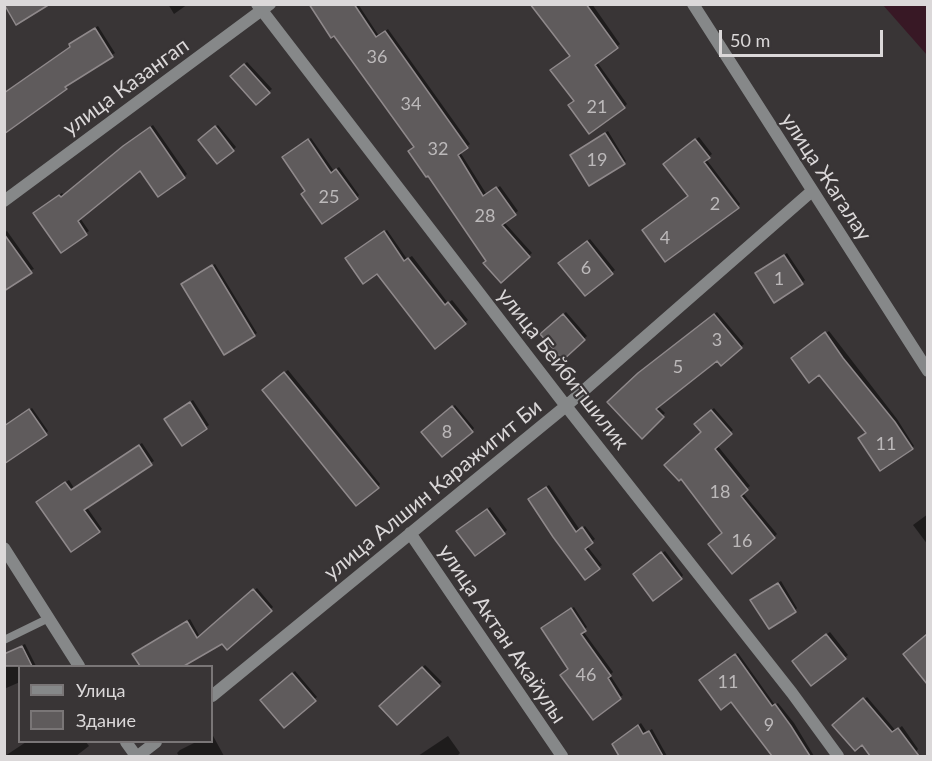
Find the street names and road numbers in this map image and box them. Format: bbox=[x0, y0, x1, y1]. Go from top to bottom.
street label: улица Казангап bbox=[58, 33, 194, 141]
street label: улица Жагалау bbox=[775, 108, 877, 246]
street label: улица Бейбитшилик bbox=[492, 283, 634, 455]
street label: улица Алшин Каражигит Би bbox=[319, 394, 547, 586]
street label: улица Актан Акайулы bbox=[433, 540, 571, 728]

